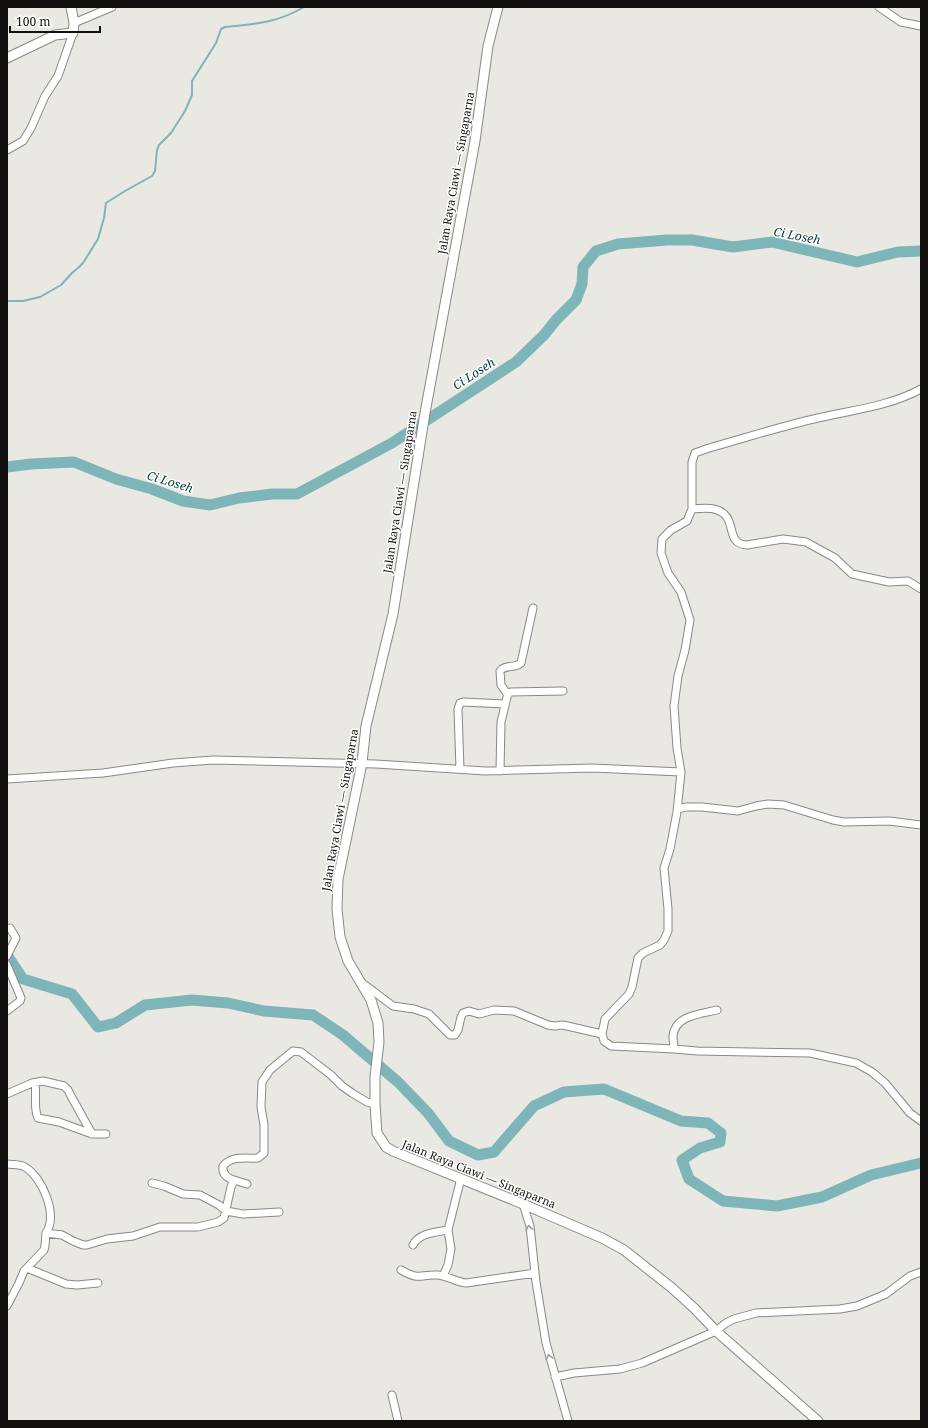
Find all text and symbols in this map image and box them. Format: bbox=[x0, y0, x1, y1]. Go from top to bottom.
scale bar bbox=[10, 8, 100, 34]
text: 100 m bbox=[16, 13, 51, 30]
street label: Jalan Raya Ciawi — Singaparna bbox=[434, 91, 477, 256]
water label: Ci Loseh bbox=[772, 223, 822, 248]
water label: Ci Loseh bbox=[449, 354, 498, 394]
street label: Jalan Raya Ciawi — Singaparna bbox=[379, 410, 420, 575]
water label: Ci Loseh bbox=[145, 466, 195, 497]
street label: Jalan Raya Ciawi — Singaparna bbox=[318, 728, 361, 893]
street label: Jalan Raya Ciawi — Singaparna bbox=[399, 1135, 558, 1211]
one-way arrow bbox=[526, 1225, 534, 1232]
one-way arrow bbox=[546, 1354, 554, 1360]

